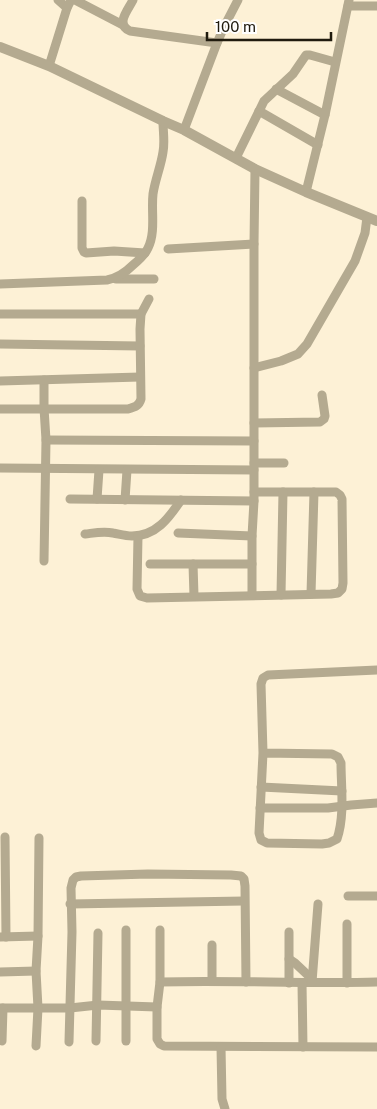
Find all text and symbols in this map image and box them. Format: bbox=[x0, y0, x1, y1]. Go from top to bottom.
scale bar bbox=[207, 10, 331, 42]
text: 100 m bbox=[215, 18, 256, 35]

